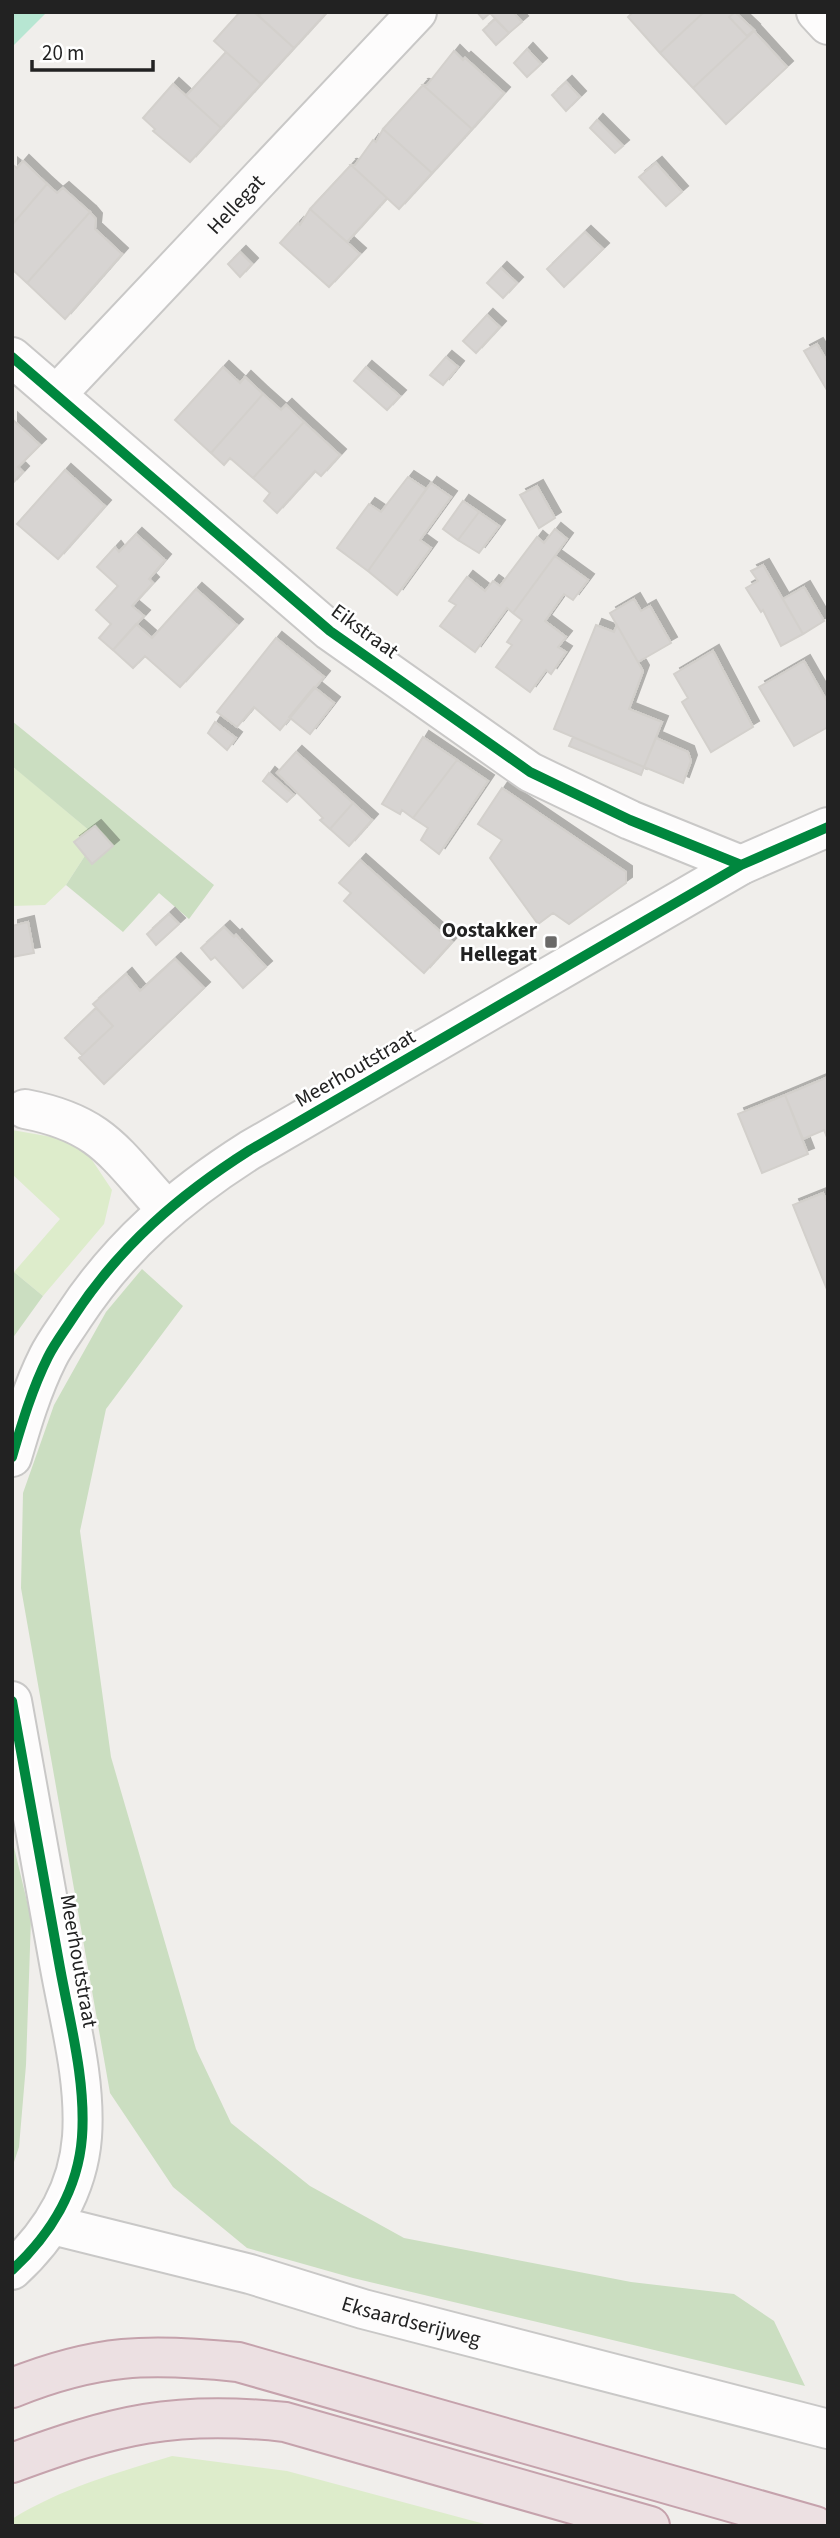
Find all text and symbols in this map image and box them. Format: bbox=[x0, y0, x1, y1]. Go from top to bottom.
scale bar bbox=[32, 28, 152, 72]
text: 20 m bbox=[42, 38, 84, 68]
street label: Hellegat bbox=[200, 168, 272, 241]
street label: Eikstraat bbox=[325, 596, 405, 666]
place label: Oostakker Hellegat bbox=[442, 915, 538, 969]
marker: Oostakker Hellegat bbox=[543, 934, 559, 950]
street label: Meerhoutstraat bbox=[289, 1021, 421, 1115]
street label: Meerhoutstraat bbox=[53, 1892, 105, 2030]
street label: Eksaardserijweg bbox=[338, 2288, 484, 2354]

